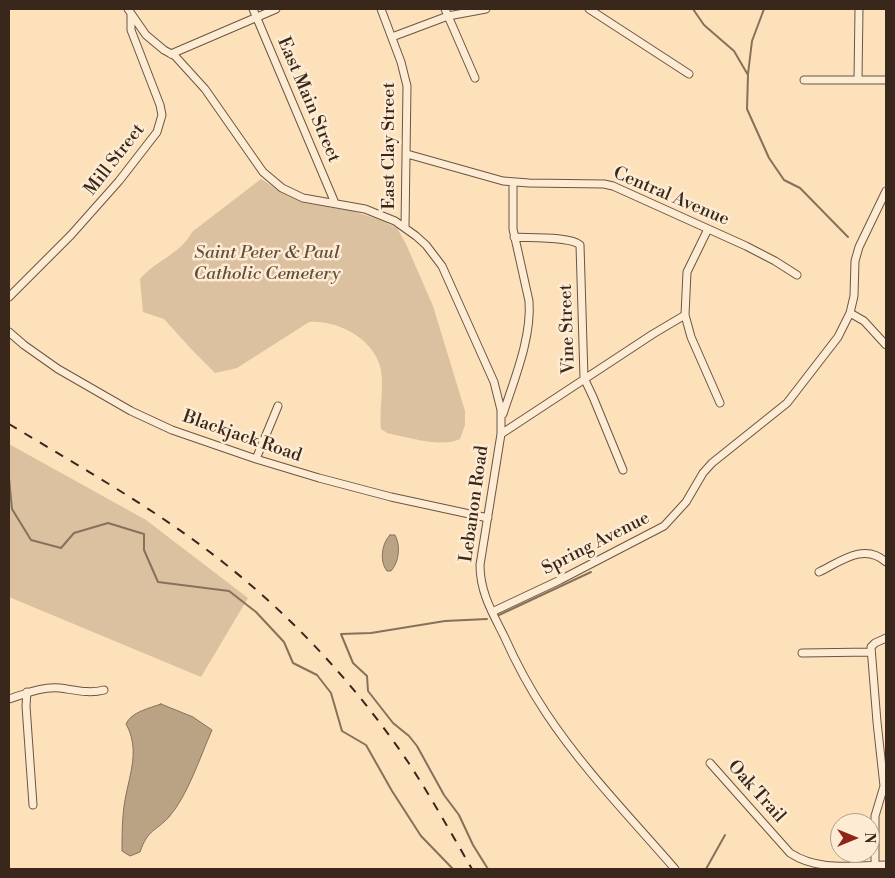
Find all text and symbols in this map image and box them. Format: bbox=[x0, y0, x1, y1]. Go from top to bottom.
street label: East Main Street bbox=[272, 34, 344, 166]
street label: East Clay Street bbox=[379, 82, 401, 210]
street label: Mill Street bbox=[80, 120, 150, 200]
street label: Central Avenue bbox=[610, 163, 732, 231]
park label: Saint Peter & Paul Catholic Cemetery bbox=[194, 243, 340, 286]
street label: Vine Street bbox=[556, 284, 580, 374]
street label: Blackjack Road bbox=[180, 407, 304, 467]
street label: Lebanon Road bbox=[456, 444, 494, 564]
street label: Spring Avenue bbox=[539, 508, 653, 580]
street label: Oak Trail bbox=[722, 756, 790, 828]
north arrow bbox=[830, 813, 880, 863]
text: N bbox=[860, 832, 878, 844]

